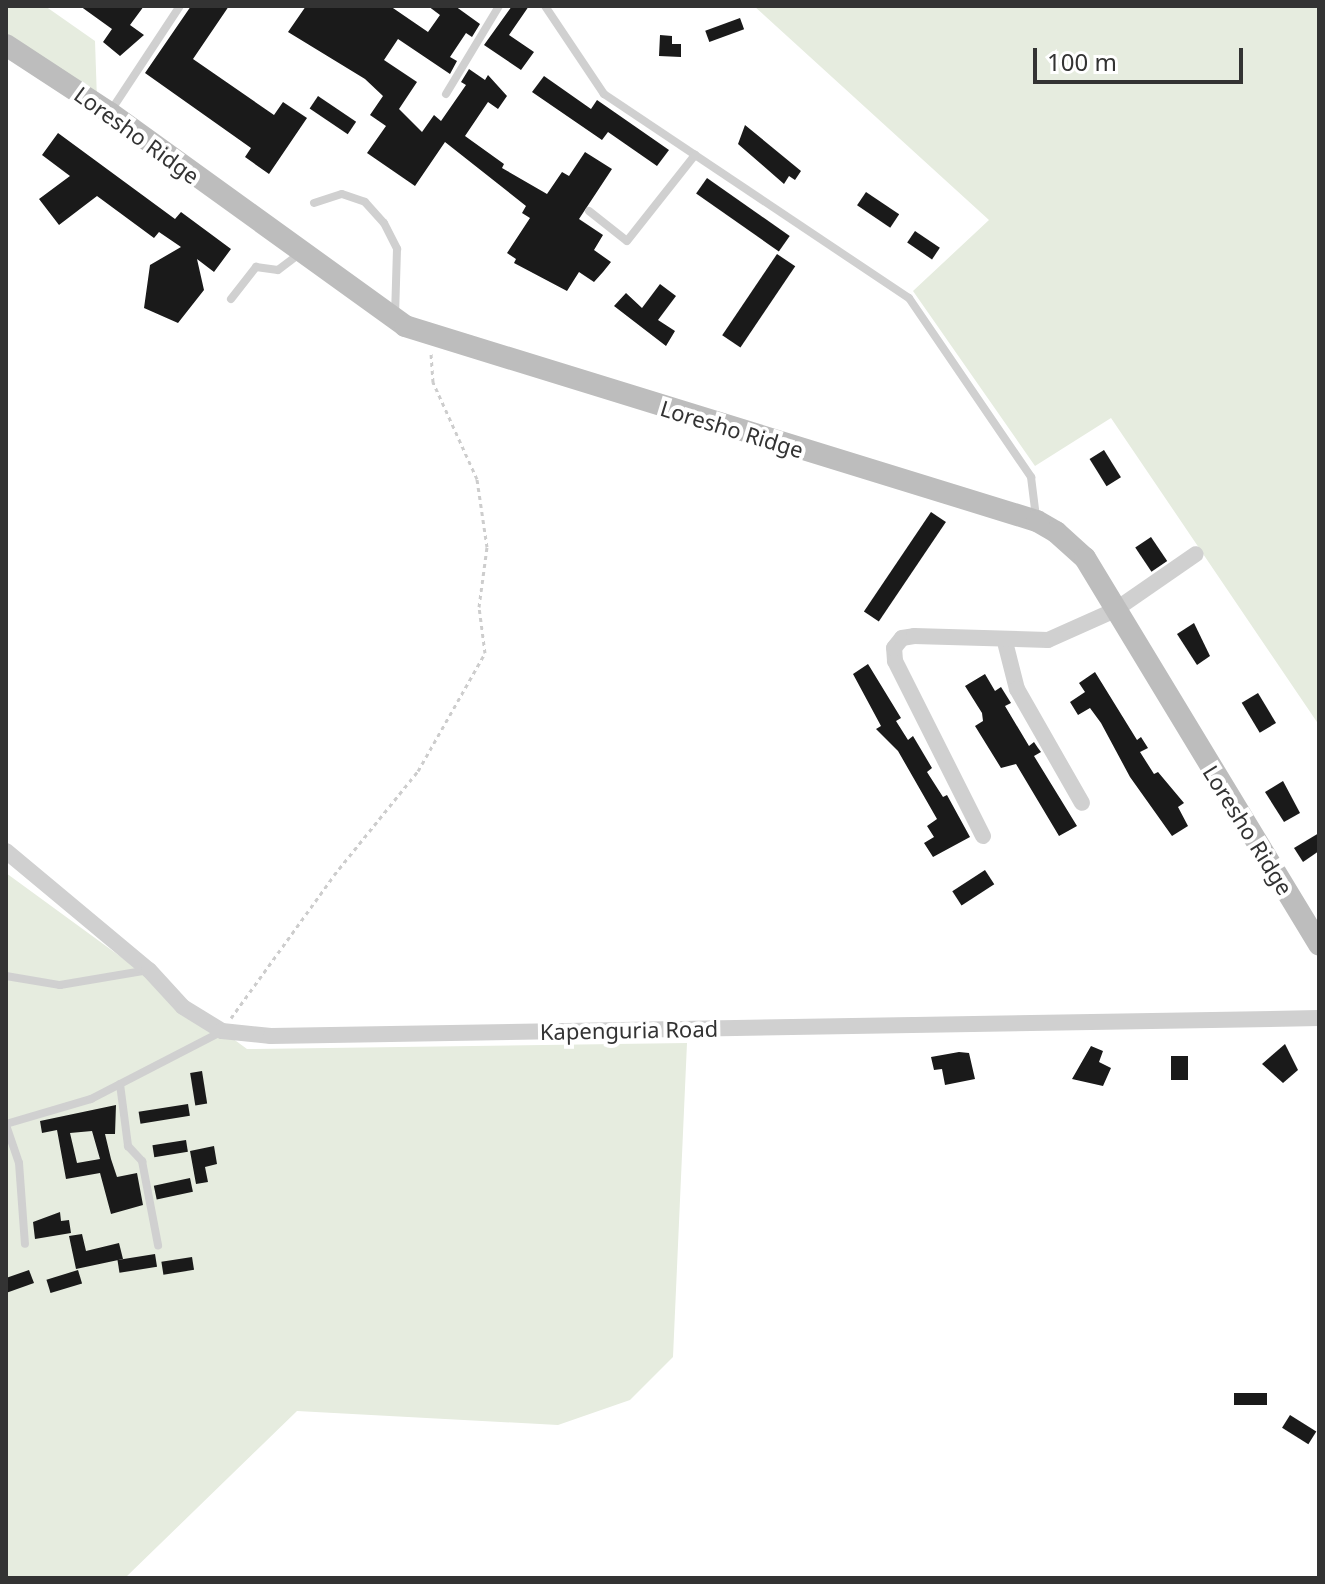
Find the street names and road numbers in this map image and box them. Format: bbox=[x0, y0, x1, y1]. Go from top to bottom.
street label: Loresho Ridge bbox=[69, 81, 205, 189]
street label: Loresho Ridge bbox=[657, 395, 807, 463]
street label: Loresho Ridge bbox=[1198, 760, 1298, 900]
street label: Kapenguria Road bbox=[540, 1015, 718, 1045]

